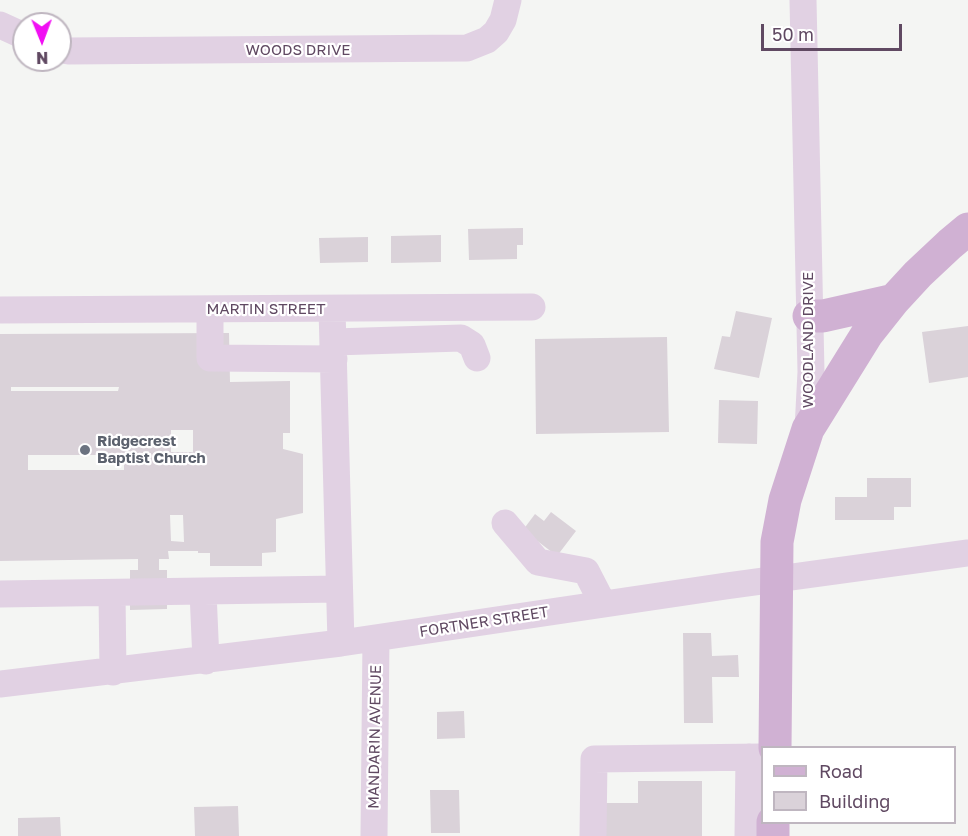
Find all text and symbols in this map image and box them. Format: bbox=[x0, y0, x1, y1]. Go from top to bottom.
north arrow bbox=[12, 12, 72, 72]
scale bar bbox=[764, 12, 905, 50]
text: 50 m bbox=[772, 23, 814, 45]
street label: WOODS DRIVE bbox=[246, 41, 350, 59]
text: N bbox=[36, 48, 49, 68]
street label: WOODLAND DRIVE bbox=[799, 272, 817, 408]
street label: MARTIN STREET bbox=[207, 300, 325, 318]
place label: Ridgecrest Baptist Church bbox=[97, 432, 206, 467]
marker: Ridgecrest Baptist Church bbox=[78, 443, 92, 457]
street label: FORTNER STREET bbox=[418, 603, 550, 641]
street label: MANDARIN AVENUE bbox=[365, 665, 385, 809]
legend bbox=[761, 746, 956, 824]
text: Road bbox=[819, 760, 863, 782]
text: Building bbox=[819, 790, 890, 812]

